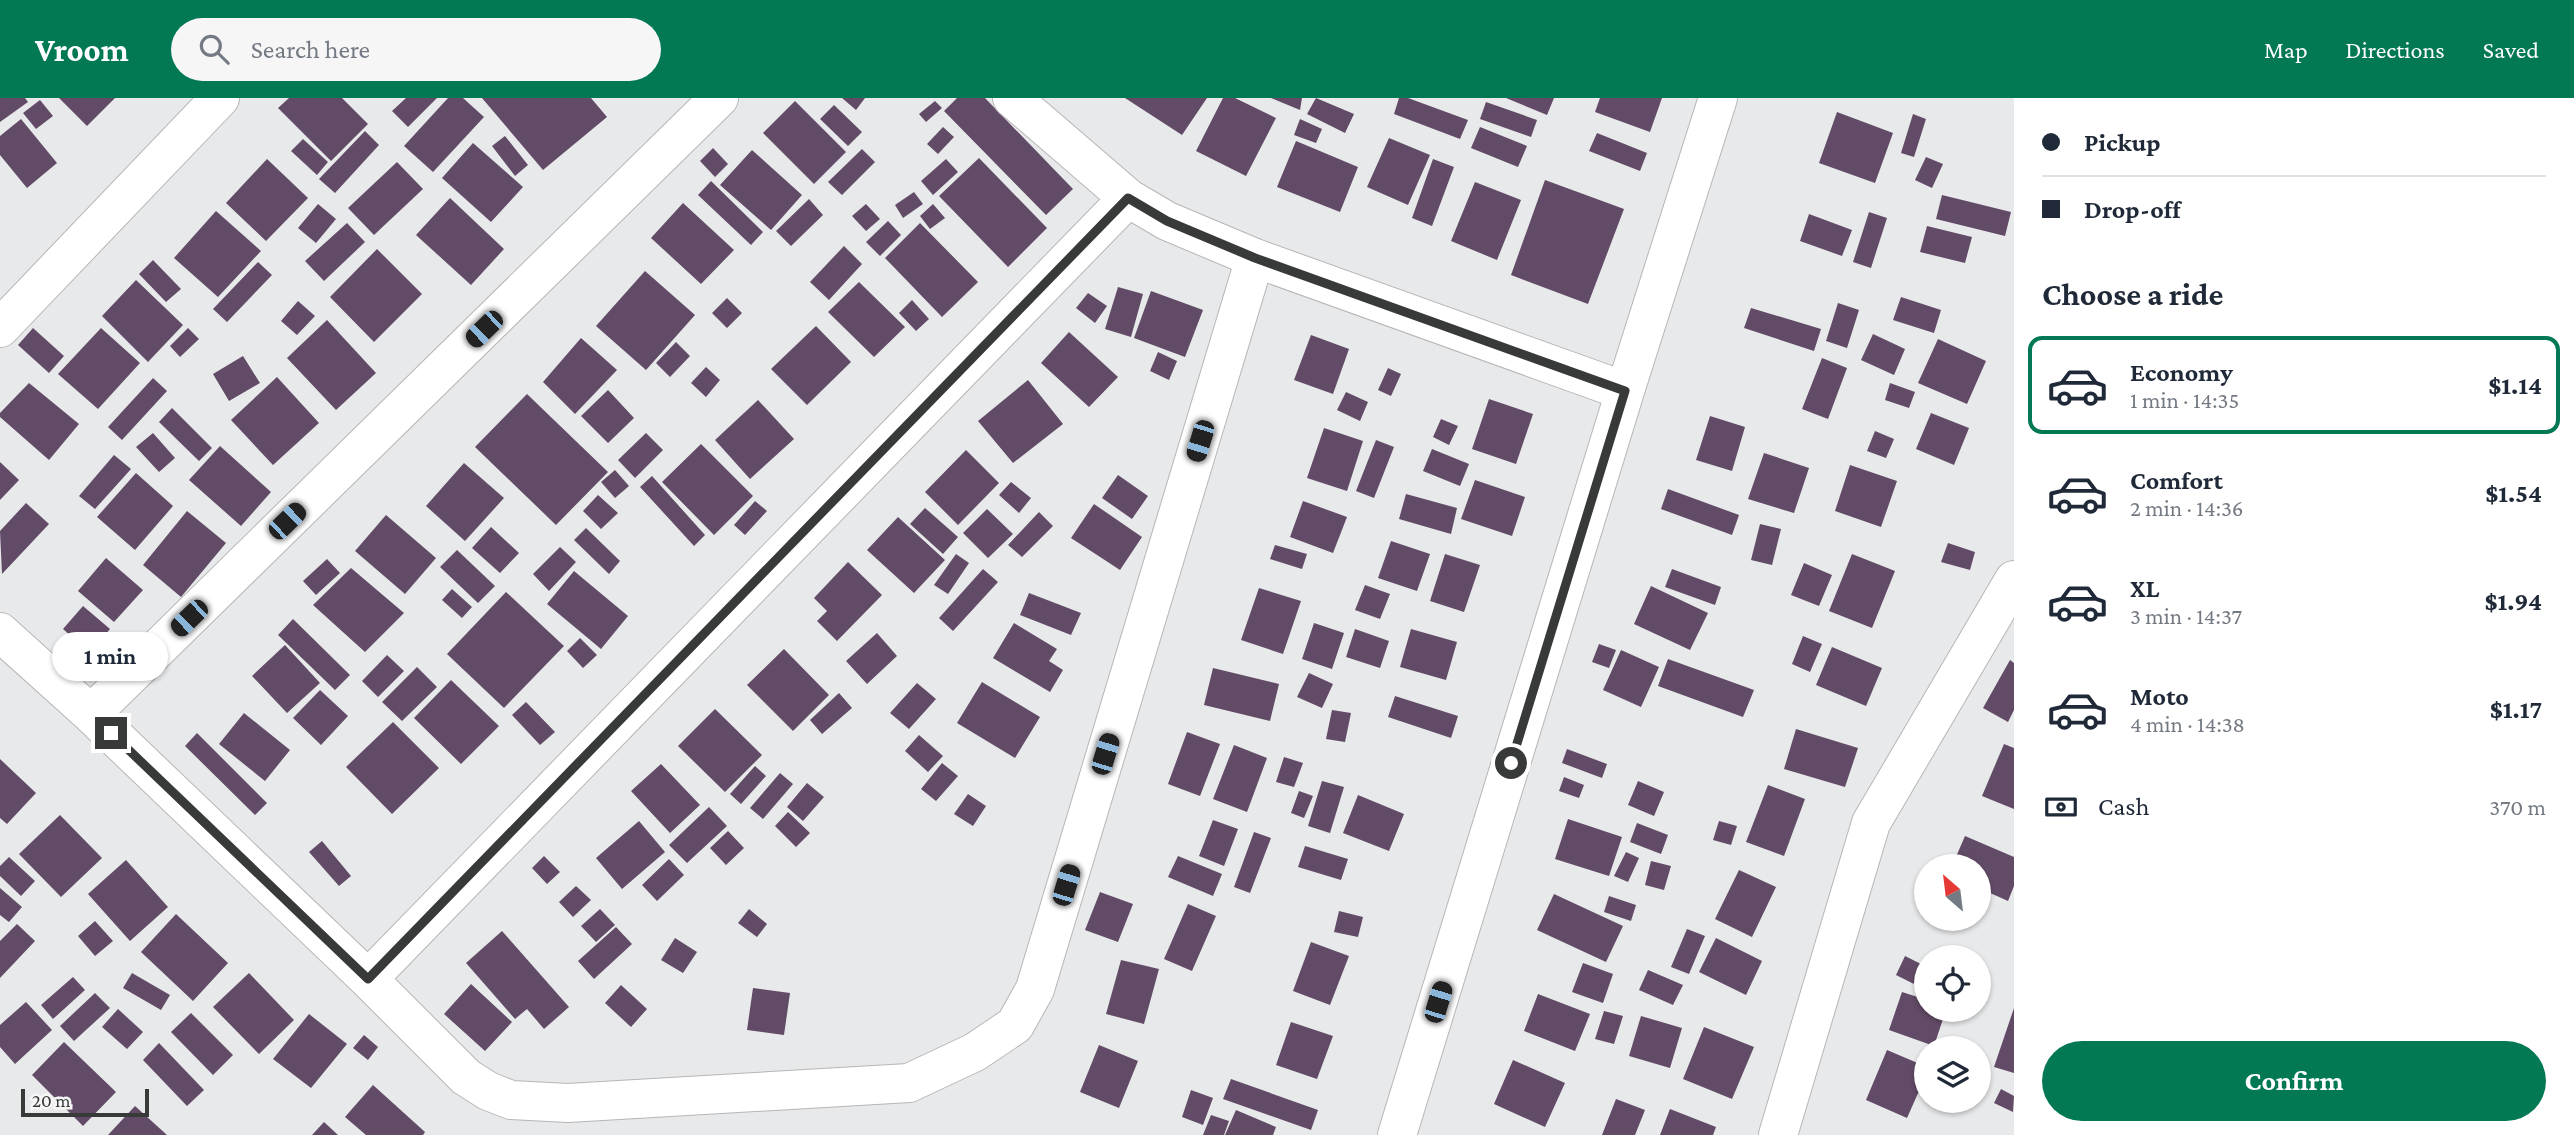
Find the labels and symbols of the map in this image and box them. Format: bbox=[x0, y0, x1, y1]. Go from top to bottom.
car bbox=[462, 307, 507, 351]
car bbox=[1184, 418, 1217, 464]
car bbox=[265, 499, 310, 543]
car bbox=[167, 596, 212, 640]
callout: 1 min bbox=[53, 632, 169, 680]
route end bbox=[95, 717, 127, 749]
car bbox=[1089, 731, 1122, 777]
route start bbox=[1495, 747, 1527, 779]
north arrow bbox=[1914, 854, 1992, 931]
car bbox=[1050, 862, 1083, 908]
car bbox=[1422, 979, 1455, 1025]
scale bar bbox=[21, 1086, 149, 1118]

